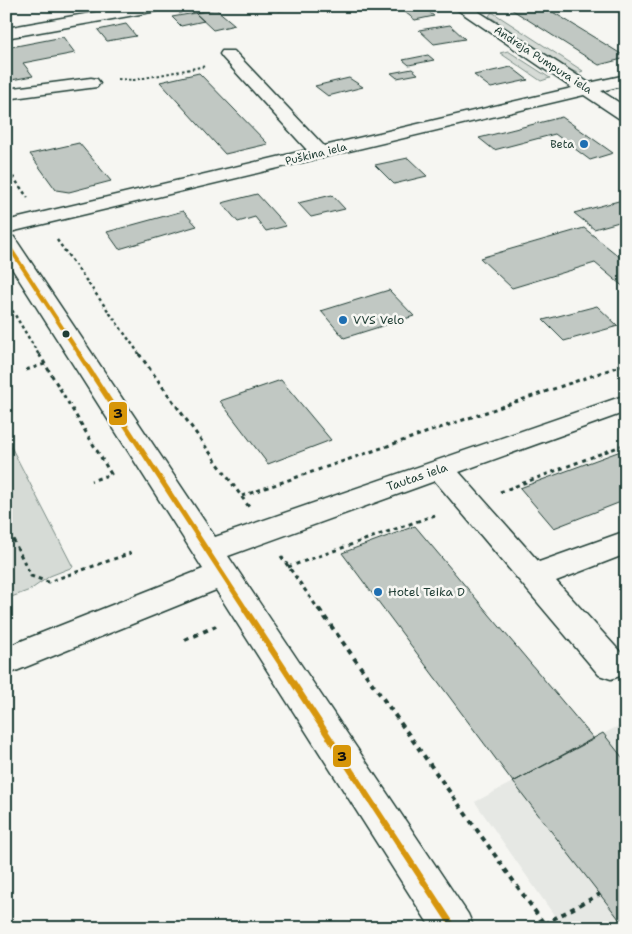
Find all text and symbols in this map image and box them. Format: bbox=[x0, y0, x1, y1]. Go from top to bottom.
street label: Andreja Pumpura iela bbox=[491, 23, 595, 98]
place label: Beta bbox=[550, 137, 574, 152]
marker: Beta bbox=[578, 138, 590, 150]
street label: Puškina iela bbox=[284, 139, 349, 169]
place label: VVS Velo bbox=[353, 312, 404, 328]
marker: VVS Velo bbox=[337, 314, 349, 326]
unlabelled marker bbox=[61, 329, 71, 339]
line badge: 3 bbox=[108, 401, 128, 426]
text: 3 bbox=[113, 404, 123, 422]
street label: Tautas iela bbox=[384, 459, 450, 495]
place label: Hotel Teika D bbox=[388, 584, 465, 600]
marker: Hotel Teika D bbox=[372, 586, 384, 598]
line badge: 3 bbox=[332, 744, 352, 768]
text: 3 bbox=[337, 747, 347, 765]

